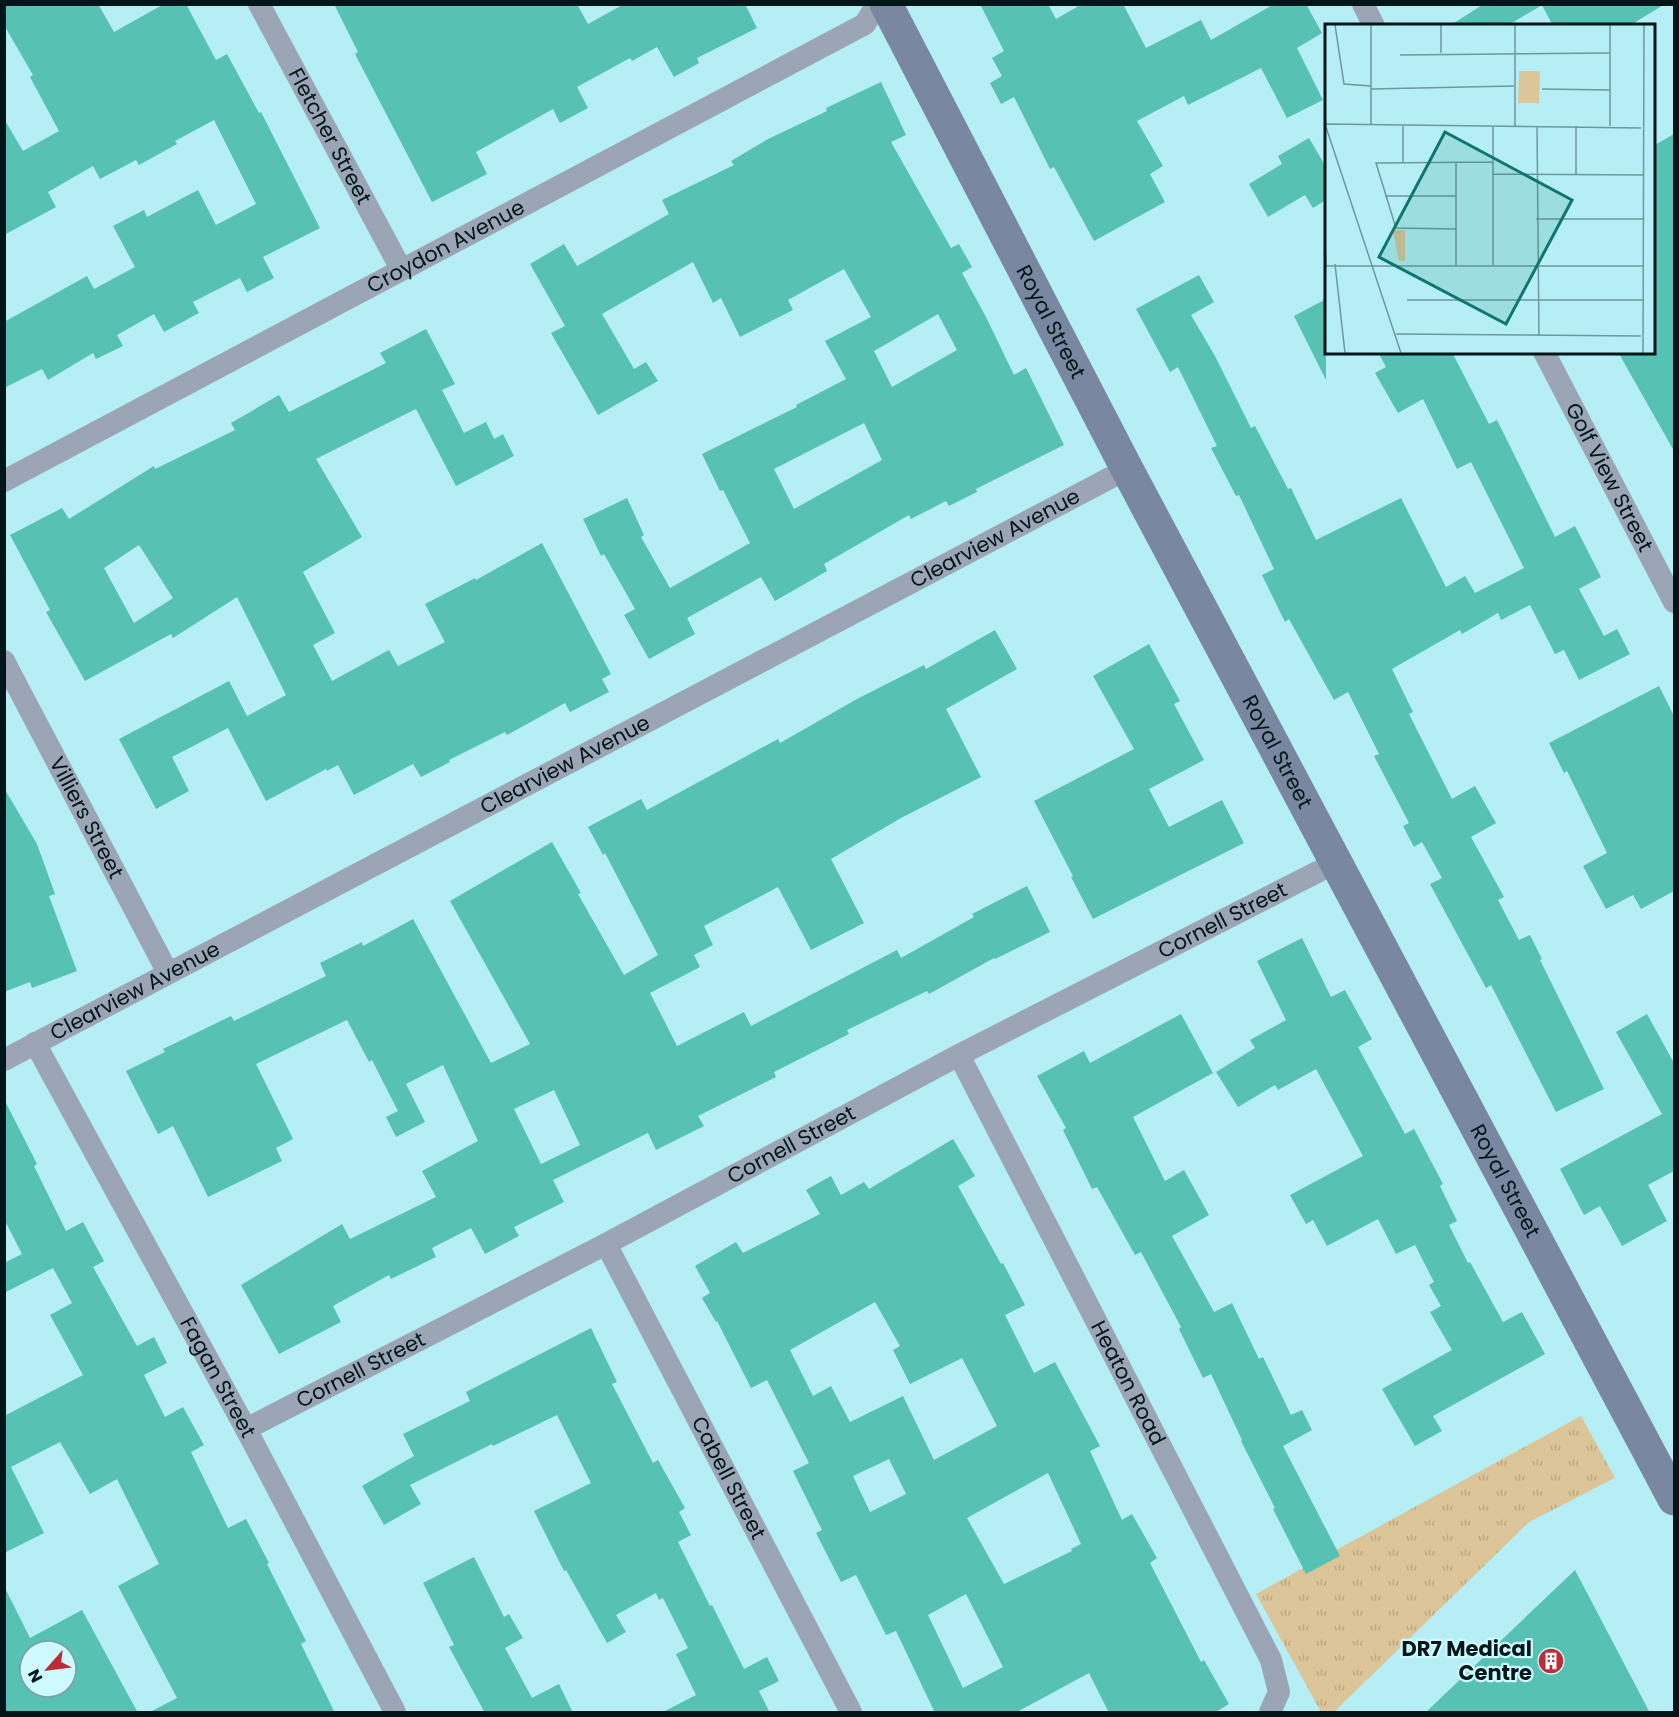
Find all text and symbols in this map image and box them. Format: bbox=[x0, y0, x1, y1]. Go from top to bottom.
inset map bbox=[1325, 24, 1655, 354]
street label: Fletcher Street bbox=[282, 63, 379, 209]
street label: Croydon Avenue bbox=[361, 192, 529, 300]
street label: Royal Street bbox=[1010, 260, 1093, 384]
street label: Golf View Street bbox=[1559, 397, 1660, 556]
street label: Clearview Avenue bbox=[905, 481, 1085, 595]
street label: Royal Street bbox=[1236, 690, 1320, 813]
street label: Clearview Avenue bbox=[475, 708, 655, 821]
street label: Villiers Street bbox=[43, 751, 131, 883]
street label: Cornell Street bbox=[1153, 875, 1292, 965]
street label: Clearview Avenue bbox=[45, 934, 225, 1047]
street label: Cornell Street bbox=[722, 1098, 860, 1190]
street label: Royal Street bbox=[1464, 1119, 1548, 1243]
street label: Fagan Street bbox=[173, 1311, 263, 1443]
street label: Heaton Road bbox=[1084, 1315, 1173, 1450]
street label: Cornell Street bbox=[291, 1324, 430, 1415]
street label: Cabell Street bbox=[685, 1411, 773, 1544]
place label: DR7 Medical Centre bbox=[1402, 1634, 1532, 1687]
north arrow bbox=[18, 1639, 78, 1699]
building icon: DR7 Medical Centre bbox=[1536, 1646, 1566, 1676]
text: N bbox=[22, 1665, 48, 1687]

